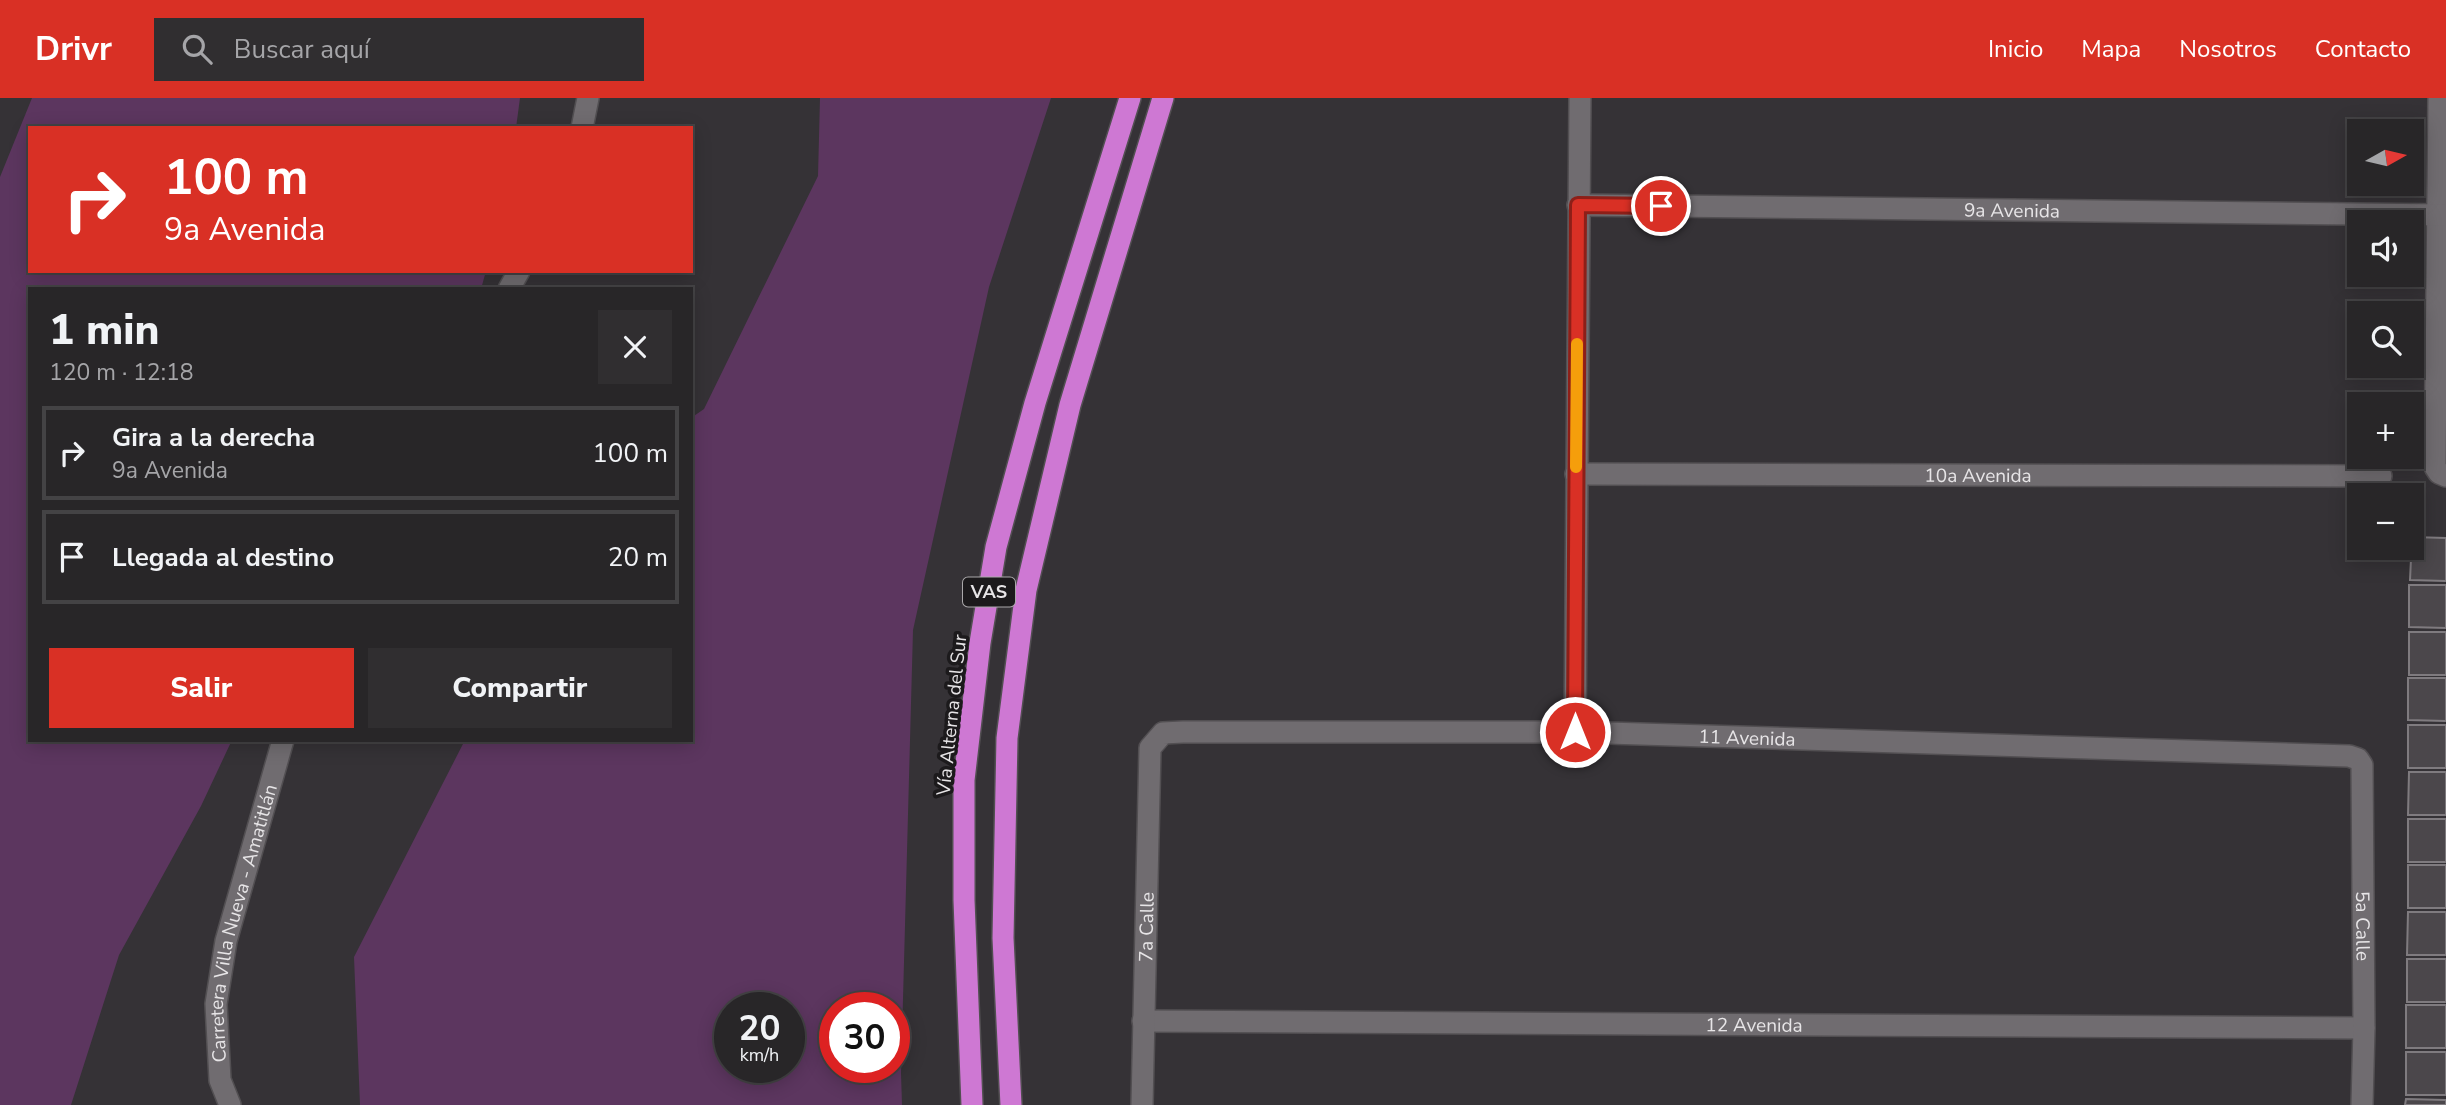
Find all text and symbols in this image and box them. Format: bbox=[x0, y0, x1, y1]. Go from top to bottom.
search box bbox=[154, 18, 644, 81]
text: Drivr bbox=[35, 27, 112, 72]
icon: search bbox=[178, 30, 216, 68]
text: Buscar aquí bbox=[234, 32, 370, 67]
text: Inicio bbox=[1988, 33, 2043, 65]
text: Mapa bbox=[2081, 33, 2141, 65]
text: Nosotros bbox=[2179, 33, 2277, 65]
text: Contacto bbox=[2315, 33, 2411, 65]
north arrow bbox=[2347, 119, 2424, 196]
map controls bbox=[2347, 119, 2424, 560]
text: 100 m bbox=[164, 144, 308, 211]
icon: right bbox=[49, 154, 140, 245]
pin bbox=[1631, 176, 1691, 236]
icon: arrive bbox=[1642, 187, 1680, 225]
street label: 9a Avenida bbox=[1964, 197, 2060, 225]
text: 9a Avenida bbox=[164, 208, 325, 251]
button: sound bbox=[2347, 210, 2424, 287]
button: search bbox=[2347, 301, 2424, 378]
text: 1 min bbox=[49, 302, 159, 359]
button: close bbox=[598, 310, 672, 384]
text: 120 m · 12:18 bbox=[49, 357, 194, 388]
button: + bbox=[2347, 392, 2424, 469]
text: Gira a la derecha bbox=[112, 420, 315, 455]
icon: right bbox=[53, 434, 91, 472]
text: 100 m bbox=[592, 436, 668, 471]
text: 9a Avenida bbox=[112, 455, 228, 486]
street label: 10a Avenida bbox=[1924, 463, 2032, 489]
button: − bbox=[2347, 483, 2424, 560]
icon: arrive bbox=[53, 538, 91, 576]
text: Llegada al destino bbox=[112, 540, 334, 575]
text: 20 m bbox=[608, 540, 668, 575]
road number: VAS bbox=[963, 578, 1015, 606]
street label: Vía Alterna del Sur bbox=[931, 633, 973, 798]
button: Salir bbox=[49, 648, 354, 728]
button: Compartir bbox=[368, 648, 672, 728]
position arrow bbox=[1538, 695, 1612, 769]
street label: 11 Avenida bbox=[1698, 724, 1796, 753]
street label: Carretera Villa Nueva - Amatitlán bbox=[204, 781, 284, 1063]
street label: 5a Calle bbox=[2349, 891, 2375, 961]
street label: 7a Calle bbox=[1133, 892, 1161, 962]
speed limit sign: 30 bbox=[819, 992, 910, 1083]
text: 20 bbox=[738, 1005, 781, 1052]
street label: 12 Avenida bbox=[1705, 1012, 1803, 1039]
text: km/h bbox=[740, 1043, 779, 1067]

